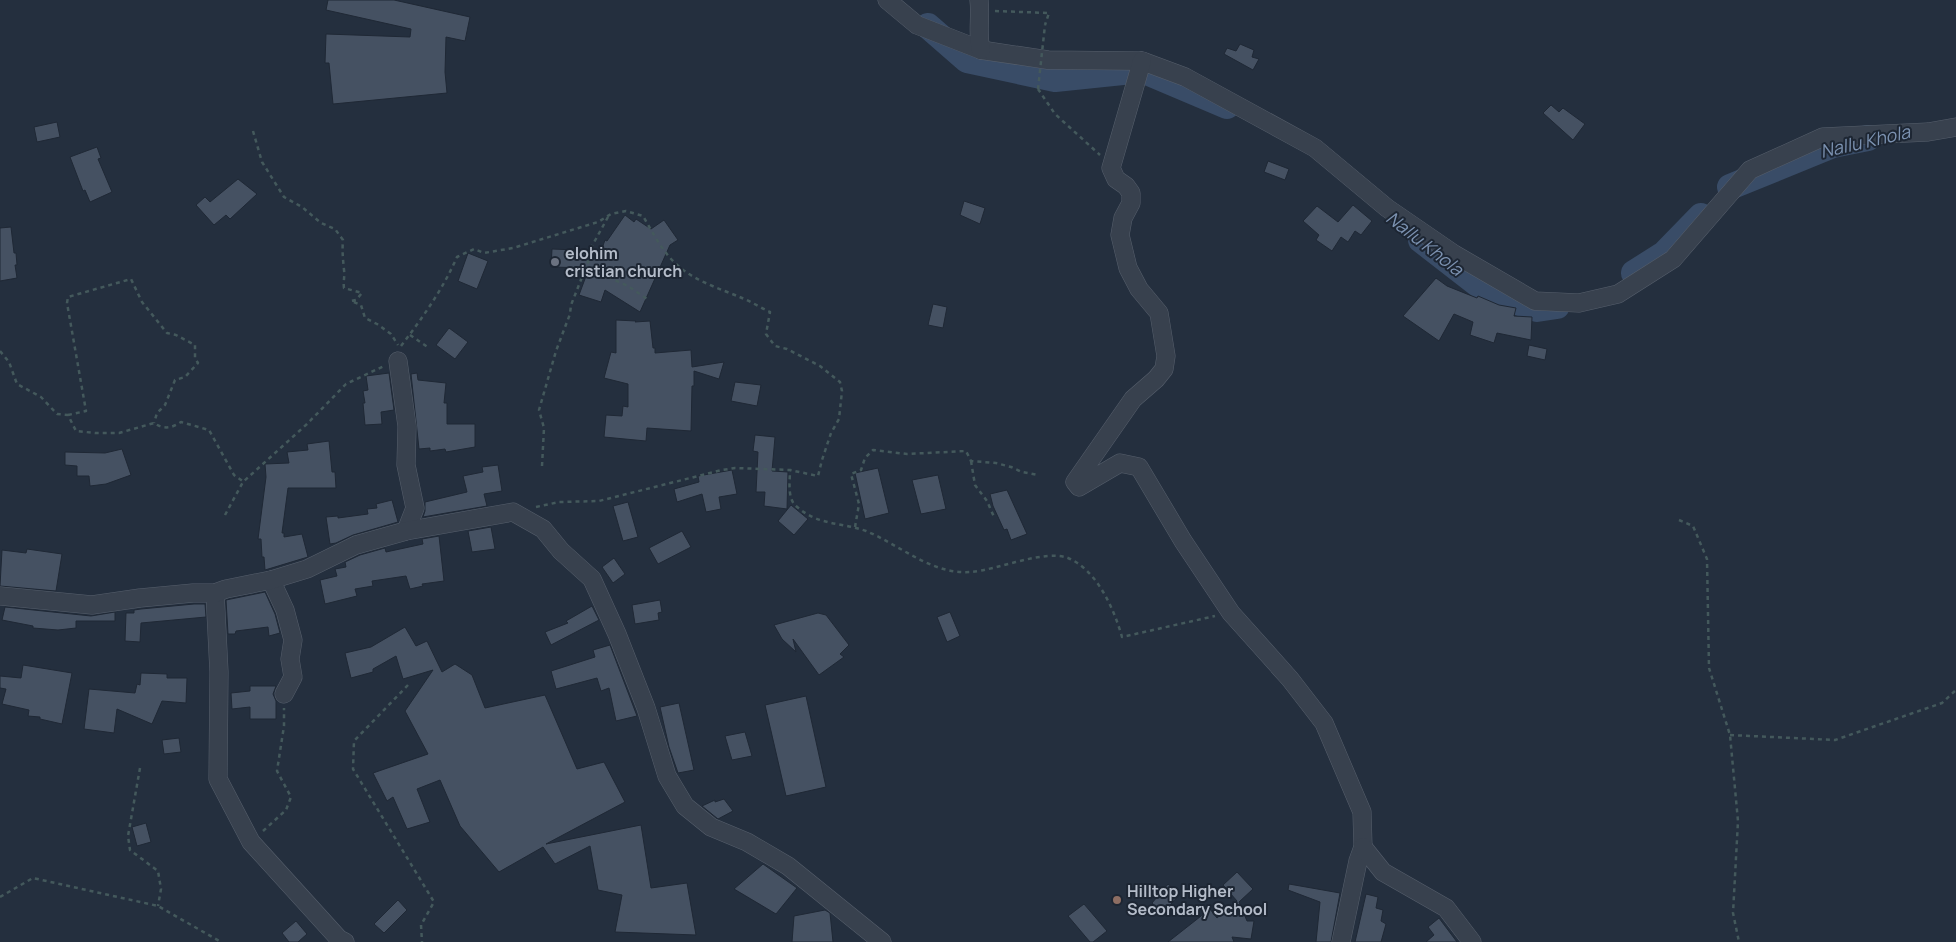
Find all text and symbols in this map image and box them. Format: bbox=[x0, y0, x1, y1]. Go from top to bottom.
water label: Nallu Khola bbox=[1818, 119, 1913, 163]
water label: Nallu Khola bbox=[1382, 205, 1469, 281]
place label: elohim cristian church bbox=[565, 242, 682, 282]
marker: elohim cristian church bbox=[549, 256, 561, 268]
place label: Hilltop Higher Secondary School bbox=[1127, 880, 1267, 920]
marker: Hilltop Higher Secondary School bbox=[1111, 894, 1123, 906]

